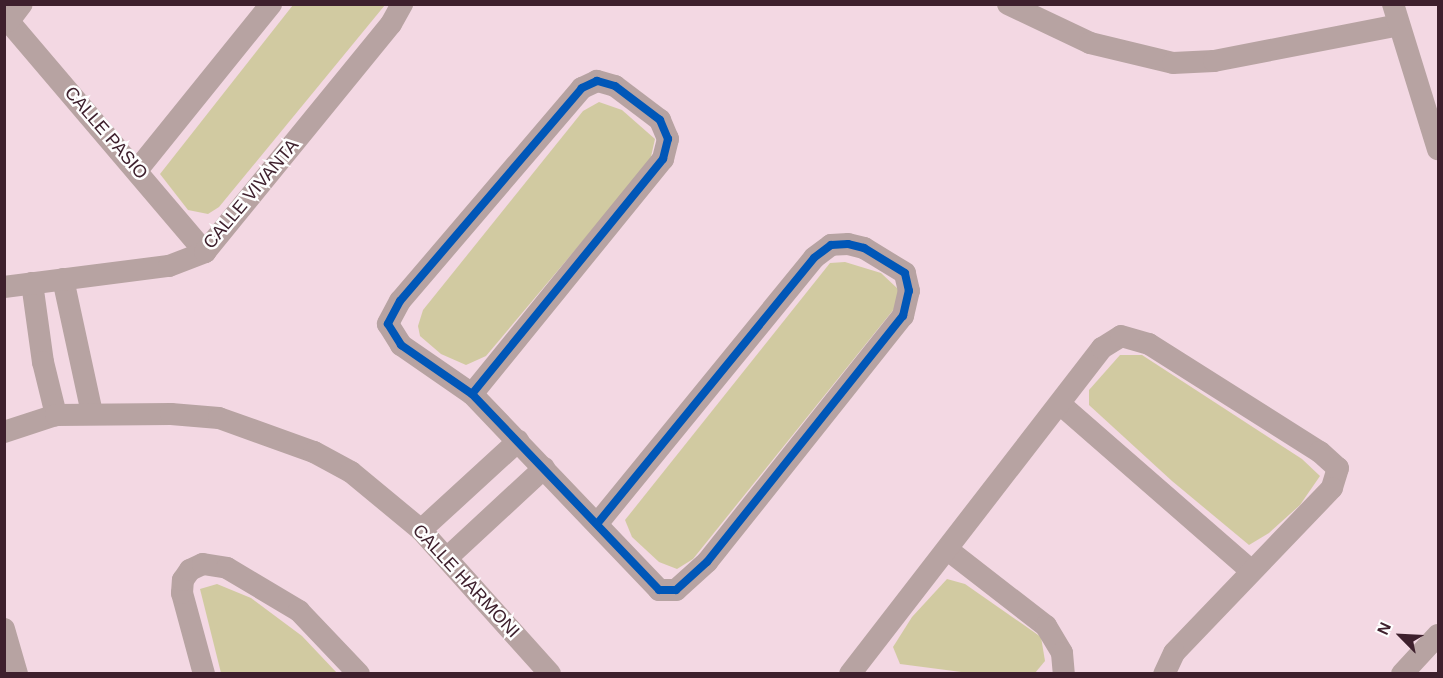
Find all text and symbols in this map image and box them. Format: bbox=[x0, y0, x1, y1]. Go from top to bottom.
street label: CALLE PASIO bbox=[60, 82, 152, 184]
street label: CALLE VIVANTA bbox=[199, 135, 303, 253]
street label: CALLE HARMONI bbox=[408, 520, 524, 642]
north arrow bbox=[1371, 606, 1431, 666]
text: N bbox=[1374, 620, 1394, 637]

